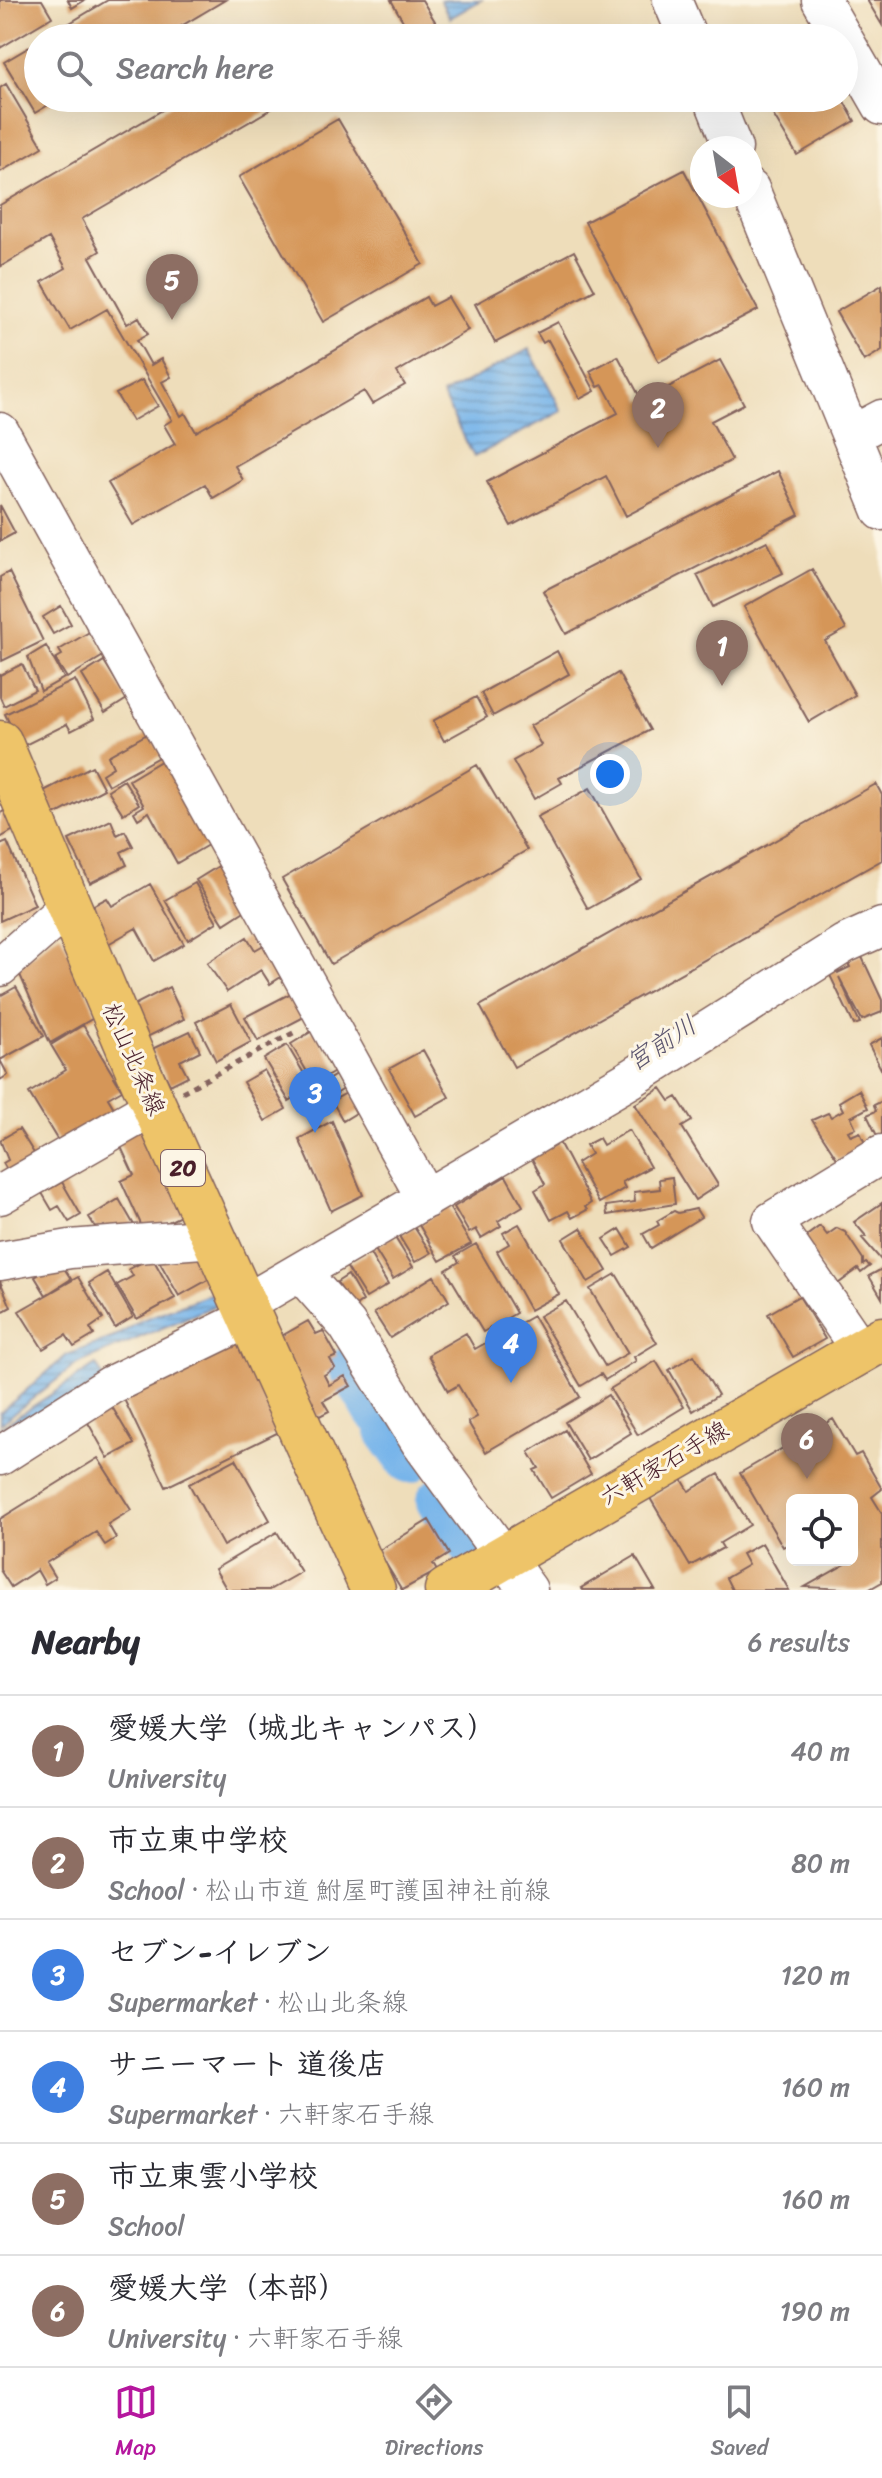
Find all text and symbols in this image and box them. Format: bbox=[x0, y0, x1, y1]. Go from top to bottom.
search box bbox=[24, 24, 858, 112]
text: Search here bbox=[116, 41, 274, 95]
icon: search bbox=[52, 46, 96, 90]
north arrow bbox=[690, 136, 762, 208]
pin: 5 bbox=[146, 254, 198, 320]
pin: 2 bbox=[632, 382, 684, 448]
pin: 1 bbox=[696, 620, 748, 686]
your location bbox=[590, 754, 630, 794]
street label: 松山北条線 bbox=[90, 996, 178, 1122]
water label: 宮前川 bbox=[616, 1002, 706, 1084]
pin: 3 bbox=[289, 1067, 341, 1133]
road number: 20 bbox=[161, 1150, 205, 1186]
pin: 4 bbox=[485, 1317, 537, 1383]
street label: 六軒家石手線 bbox=[591, 1409, 737, 1517]
pin: 6 bbox=[781, 1413, 833, 1479]
map controls bbox=[786, 1494, 858, 1566]
button: locate bbox=[786, 1494, 858, 1566]
text: Nearby bbox=[32, 1612, 140, 1672]
text: 6 results bbox=[748, 1619, 850, 1665]
text: 愛媛大学（城北キャンパス） bbox=[108, 1701, 497, 1755]
text: 1 bbox=[52, 1728, 64, 1774]
text: 40 m bbox=[791, 1728, 850, 1774]
text: University bbox=[108, 1755, 226, 1801]
text: 市立東中学校 bbox=[108, 1813, 288, 1867]
text: 2 bbox=[50, 1840, 66, 1886]
text: 80 m bbox=[791, 1840, 850, 1886]
text: School · 松山市道 鮒屋町護国神社前線 bbox=[108, 1867, 550, 1913]
text: セブン-イレブン bbox=[108, 1925, 332, 1979]
text: 3 bbox=[51, 1952, 65, 1998]
text: 120 m bbox=[781, 1952, 850, 1998]
text: Supermarket · 松山北条線 bbox=[108, 1979, 408, 2025]
text: サニーマート 道後店 bbox=[108, 2037, 387, 2091]
text: 4 bbox=[50, 2064, 66, 2110]
text: 160 m bbox=[781, 2064, 850, 2110]
text: Supermarket · 六軒家石手線 bbox=[108, 2091, 434, 2137]
text: 市立東雲小学校 bbox=[108, 2149, 318, 2203]
text: 5 bbox=[50, 2176, 66, 2222]
text: 160 m bbox=[781, 2176, 850, 2222]
text: School bbox=[108, 2203, 185, 2249]
text: 愛媛大学（本部） bbox=[108, 2261, 348, 2315]
text: 6 bbox=[51, 2288, 65, 2334]
text: 190 m bbox=[780, 2288, 850, 2334]
text: University · 六軒家石手線 bbox=[108, 2315, 403, 2361]
tab: Map bbox=[114, 2380, 158, 2467]
tab: Directions bbox=[385, 2380, 483, 2467]
tab: Saved bbox=[710, 2380, 768, 2467]

